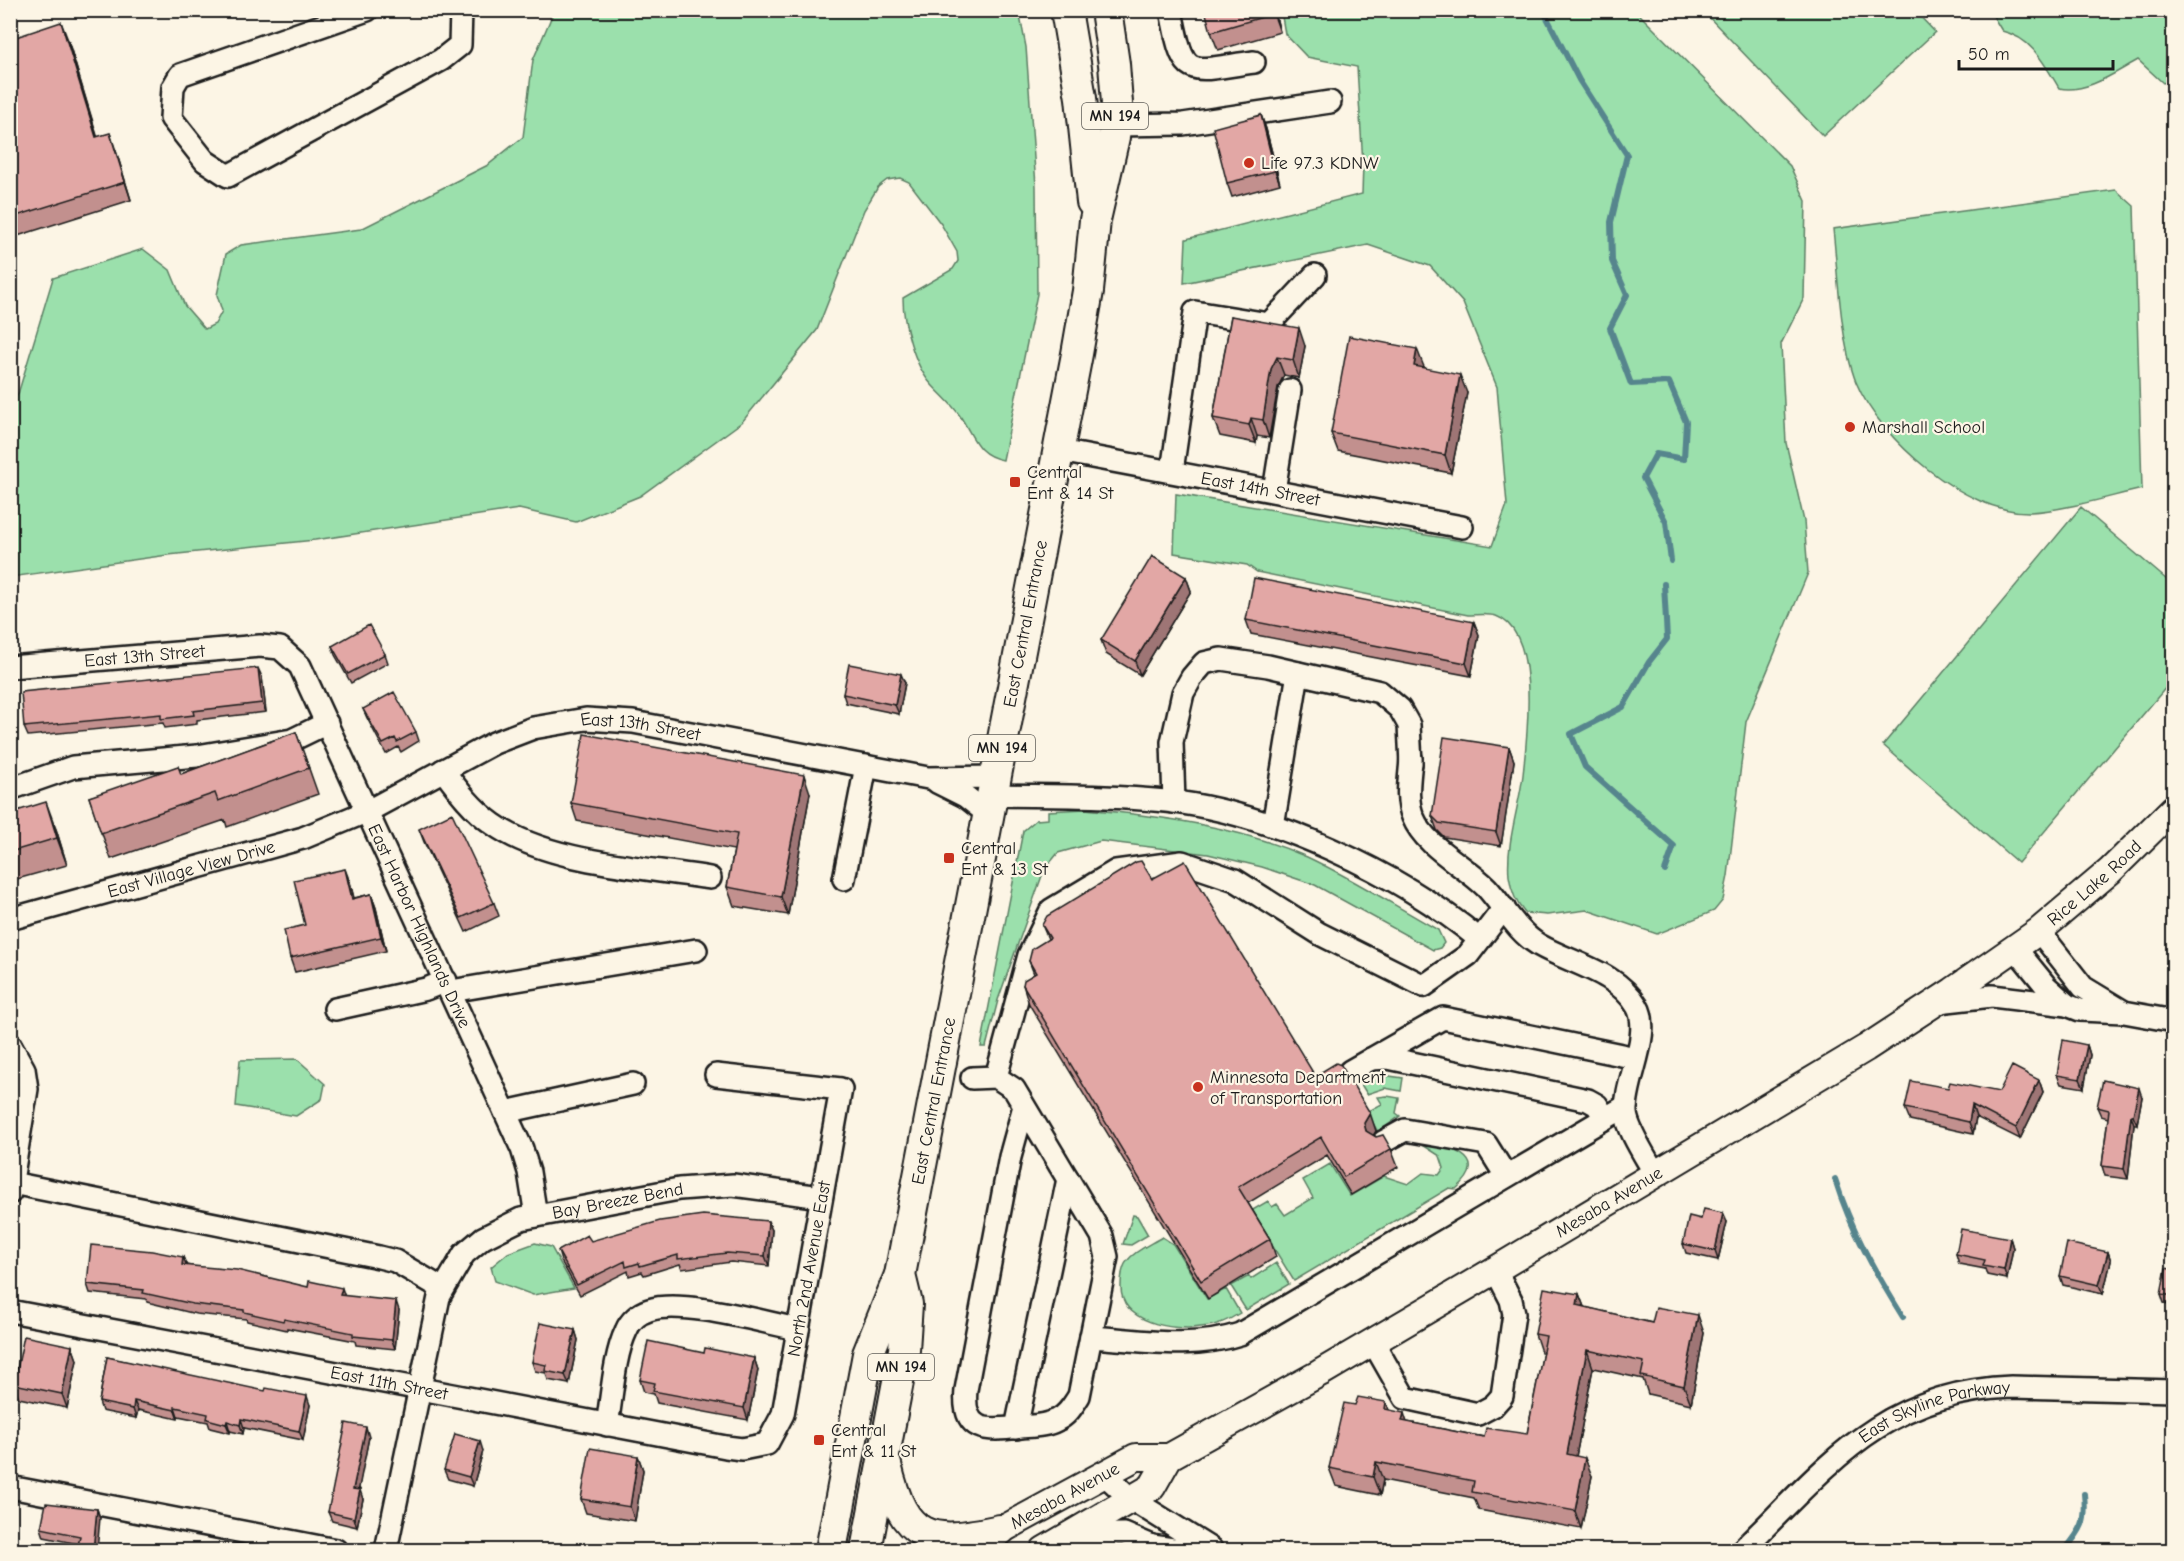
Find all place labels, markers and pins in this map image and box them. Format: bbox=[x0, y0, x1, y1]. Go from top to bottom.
place label: Life 97.3 KDNW bbox=[1261, 153, 1379, 174]
marker: Life 97.3 KDNW bbox=[1242, 156, 1256, 170]
place label: Marshall School bbox=[1862, 417, 1985, 438]
marker: Marshall School bbox=[1843, 420, 1857, 434]
place label: Central Ent & 14 St bbox=[1027, 462, 1114, 504]
marker: Central Ent & 14 St bbox=[1008, 475, 1022, 489]
place label: Central Ent & 13 St bbox=[961, 838, 1049, 880]
marker: Central Ent & 13 St bbox=[942, 851, 956, 865]
place label: Minnesota Department of Transportation bbox=[1210, 1067, 1386, 1109]
marker: Minnesota Department of Transportation bbox=[1191, 1080, 1205, 1094]
place label: Central Ent & 11 St bbox=[831, 1420, 917, 1462]
marker: Central Ent & 11 St bbox=[812, 1433, 826, 1447]

